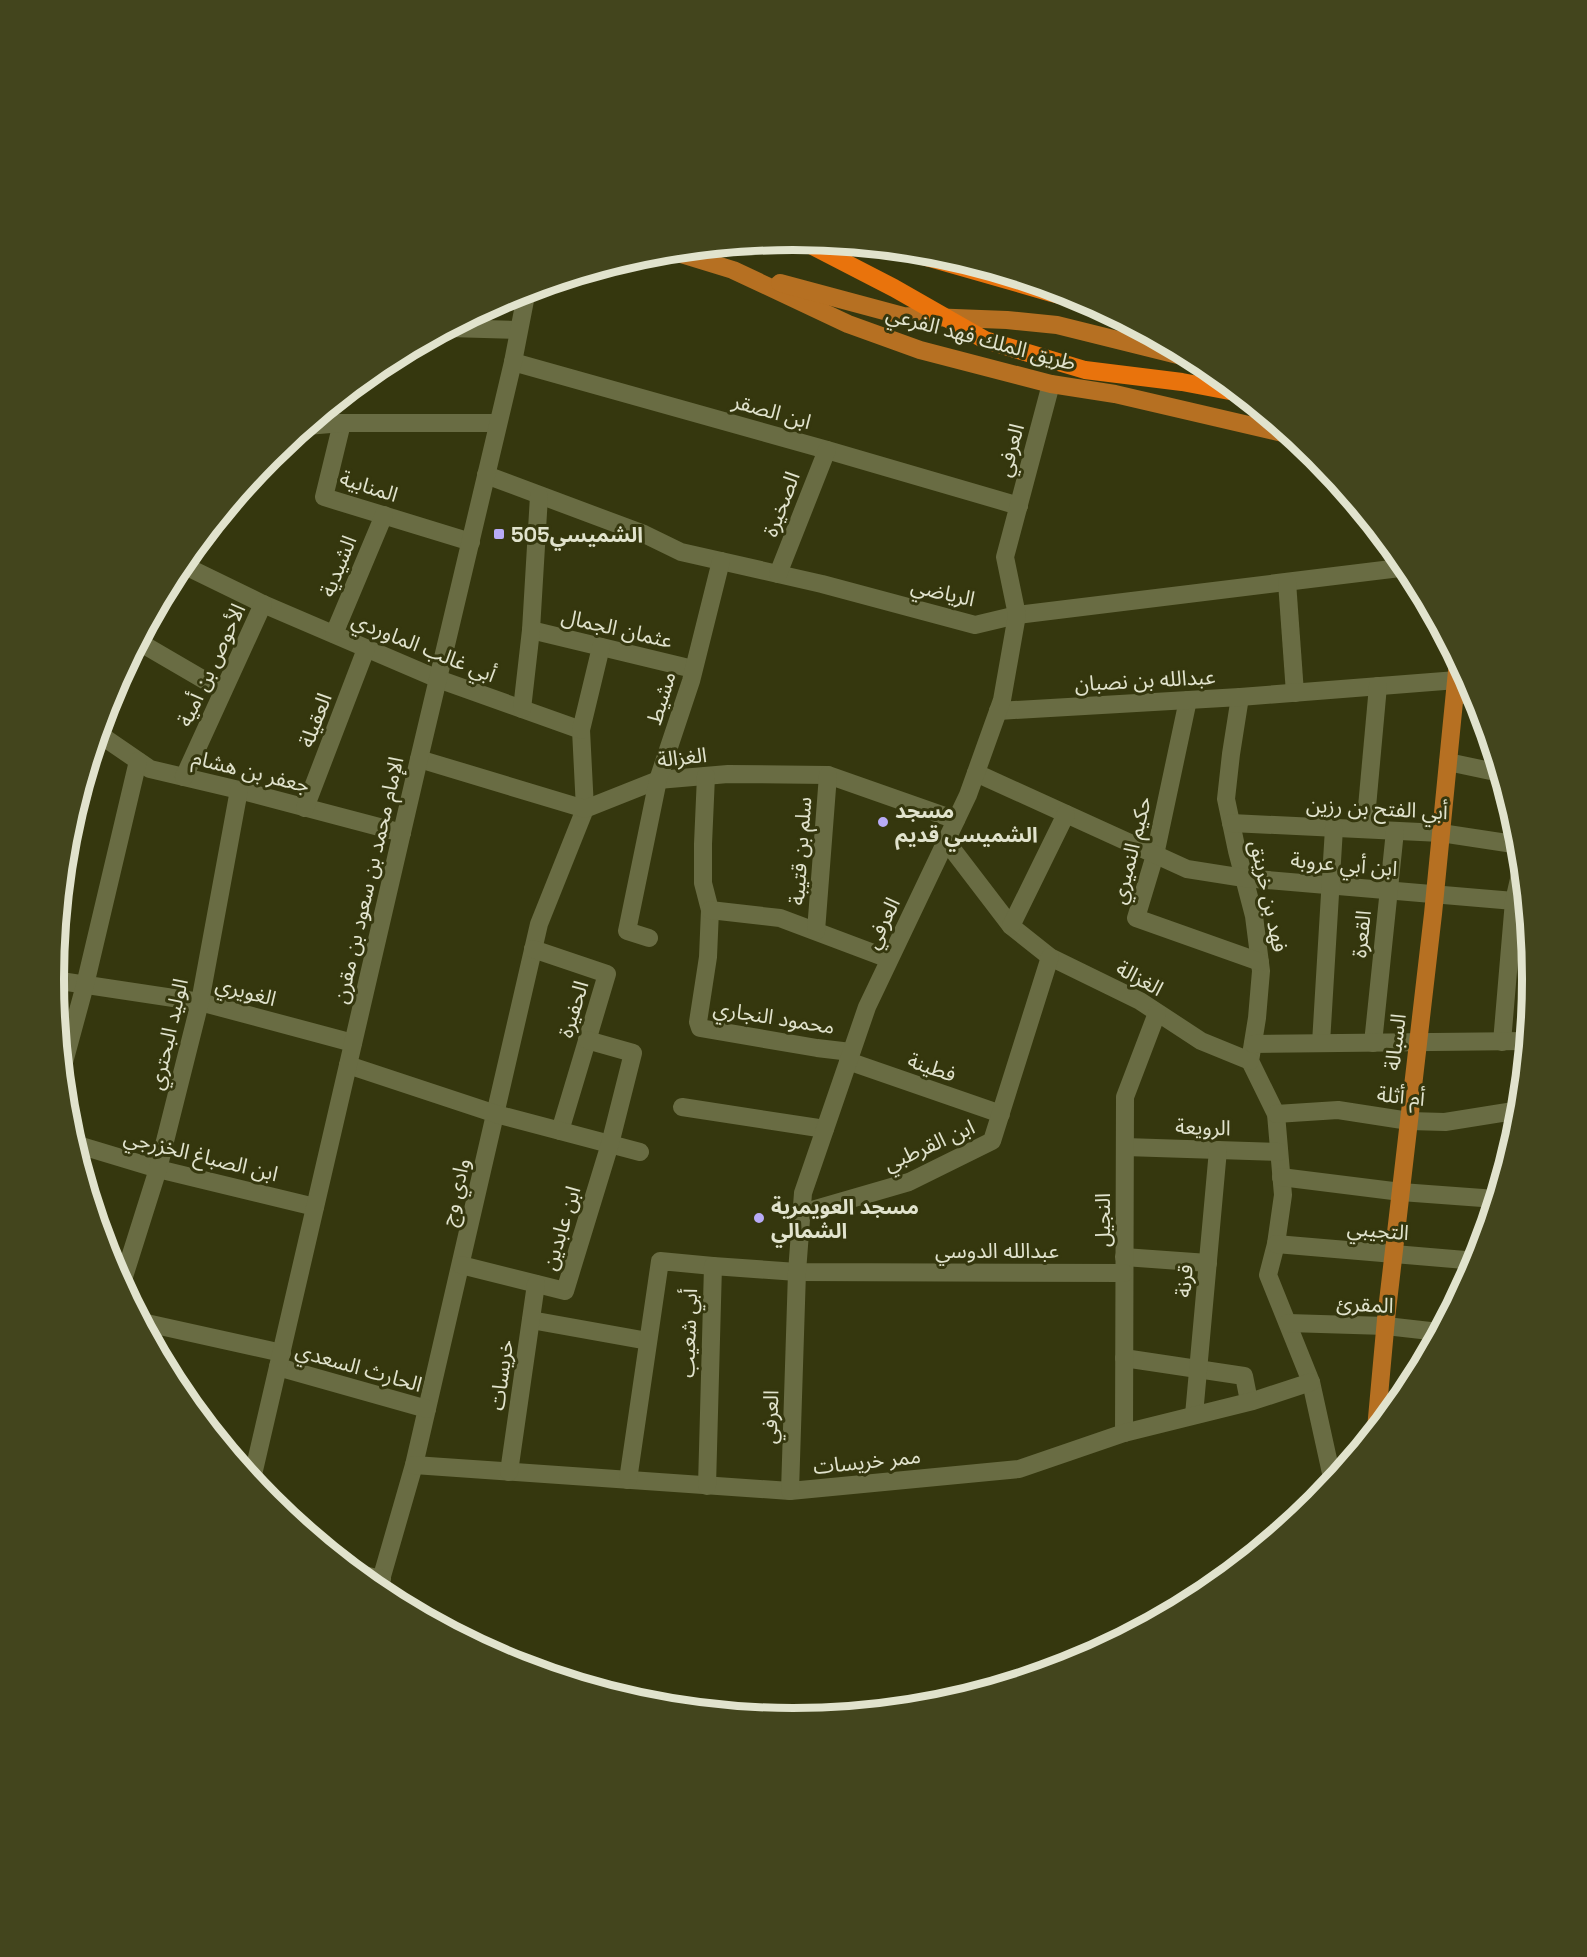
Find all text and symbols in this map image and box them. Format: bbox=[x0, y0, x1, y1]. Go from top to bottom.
street label: طريق الملك فهد الفرعي bbox=[882, 300, 1079, 379]
street label: ابن الصقر bbox=[729, 387, 814, 435]
street label: العرفي bbox=[990, 420, 1033, 480]
street label: المنابية bbox=[336, 464, 402, 508]
street label: الصخيرة bbox=[756, 468, 806, 540]
place label: الشميسي505 bbox=[511, 521, 643, 551]
marker: الشميسي505 bbox=[492, 527, 506, 541]
street label: الشيدية bbox=[314, 531, 362, 601]
street label: الرياضي bbox=[908, 572, 978, 615]
street label: الأحوص بن أمية bbox=[171, 599, 251, 731]
street label: عثمان الجمال bbox=[559, 602, 675, 654]
street label: أبي غالب الماوردي bbox=[347, 606, 500, 691]
street label: عبدالله بن نصبان bbox=[1074, 663, 1216, 697]
street label: مشيط bbox=[640, 668, 682, 728]
street label: العقيلة bbox=[292, 689, 338, 751]
street label: الغزالة bbox=[656, 741, 708, 773]
street label: جعفر بن هشام bbox=[189, 743, 312, 802]
street label: الإمام محمد بن سعود بن مقرن bbox=[326, 754, 412, 1007]
street label: أبي الفتح بن رزين bbox=[1305, 791, 1449, 828]
street label: حكيم النميري bbox=[1105, 793, 1160, 907]
street label: سلم بن قتيبة bbox=[783, 796, 819, 906]
place label: مسجد الشميسي قديم bbox=[895, 797, 1038, 851]
marker: مسجد الشميسي قديم bbox=[876, 815, 890, 829]
street label: فهد بن خرينق bbox=[1244, 838, 1294, 954]
street label: ابن أبي عروبة bbox=[1289, 846, 1398, 885]
street label: العرفي bbox=[858, 893, 909, 954]
street label: القعرة bbox=[1345, 909, 1377, 959]
street label: الغزالة bbox=[1112, 954, 1168, 1002]
street label: الغويري bbox=[212, 970, 279, 1015]
street label: الوليد البحتري bbox=[142, 976, 197, 1093]
street label: الحفيرة bbox=[552, 977, 594, 1041]
street label: محمود النجاري bbox=[711, 994, 837, 1043]
street label: السبالة bbox=[1378, 1012, 1412, 1072]
street label: فطينة bbox=[904, 1046, 960, 1088]
street label: أم أثلة bbox=[1375, 1080, 1426, 1115]
street label: ابن القرطبي bbox=[879, 1113, 980, 1180]
street label: الرويعة bbox=[1175, 1113, 1231, 1141]
street label: ابن الصباغ الخزرجي bbox=[120, 1123, 281, 1190]
street label: وادي وج bbox=[434, 1156, 479, 1229]
street label: ابن عابدين bbox=[535, 1183, 587, 1273]
place label: مسجد العويمرية الشمالي bbox=[771, 1193, 919, 1247]
street label: النجيل bbox=[1089, 1193, 1116, 1247]
marker: مسجد العويمرية الشمالي bbox=[752, 1211, 766, 1225]
street label: التجيبي bbox=[1346, 1214, 1410, 1249]
street label: عبدالله الدوسي bbox=[935, 1237, 1059, 1266]
street label: قرنة bbox=[1169, 1263, 1199, 1299]
street label: أبي شعيب bbox=[673, 1288, 706, 1378]
street label: المقرئ bbox=[1336, 1289, 1394, 1319]
street label: الحارث السعدي bbox=[292, 1336, 425, 1401]
street label: خريسات bbox=[483, 1338, 519, 1412]
street label: العرفي bbox=[756, 1390, 787, 1445]
street label: ممر خريسات bbox=[812, 1442, 922, 1480]

